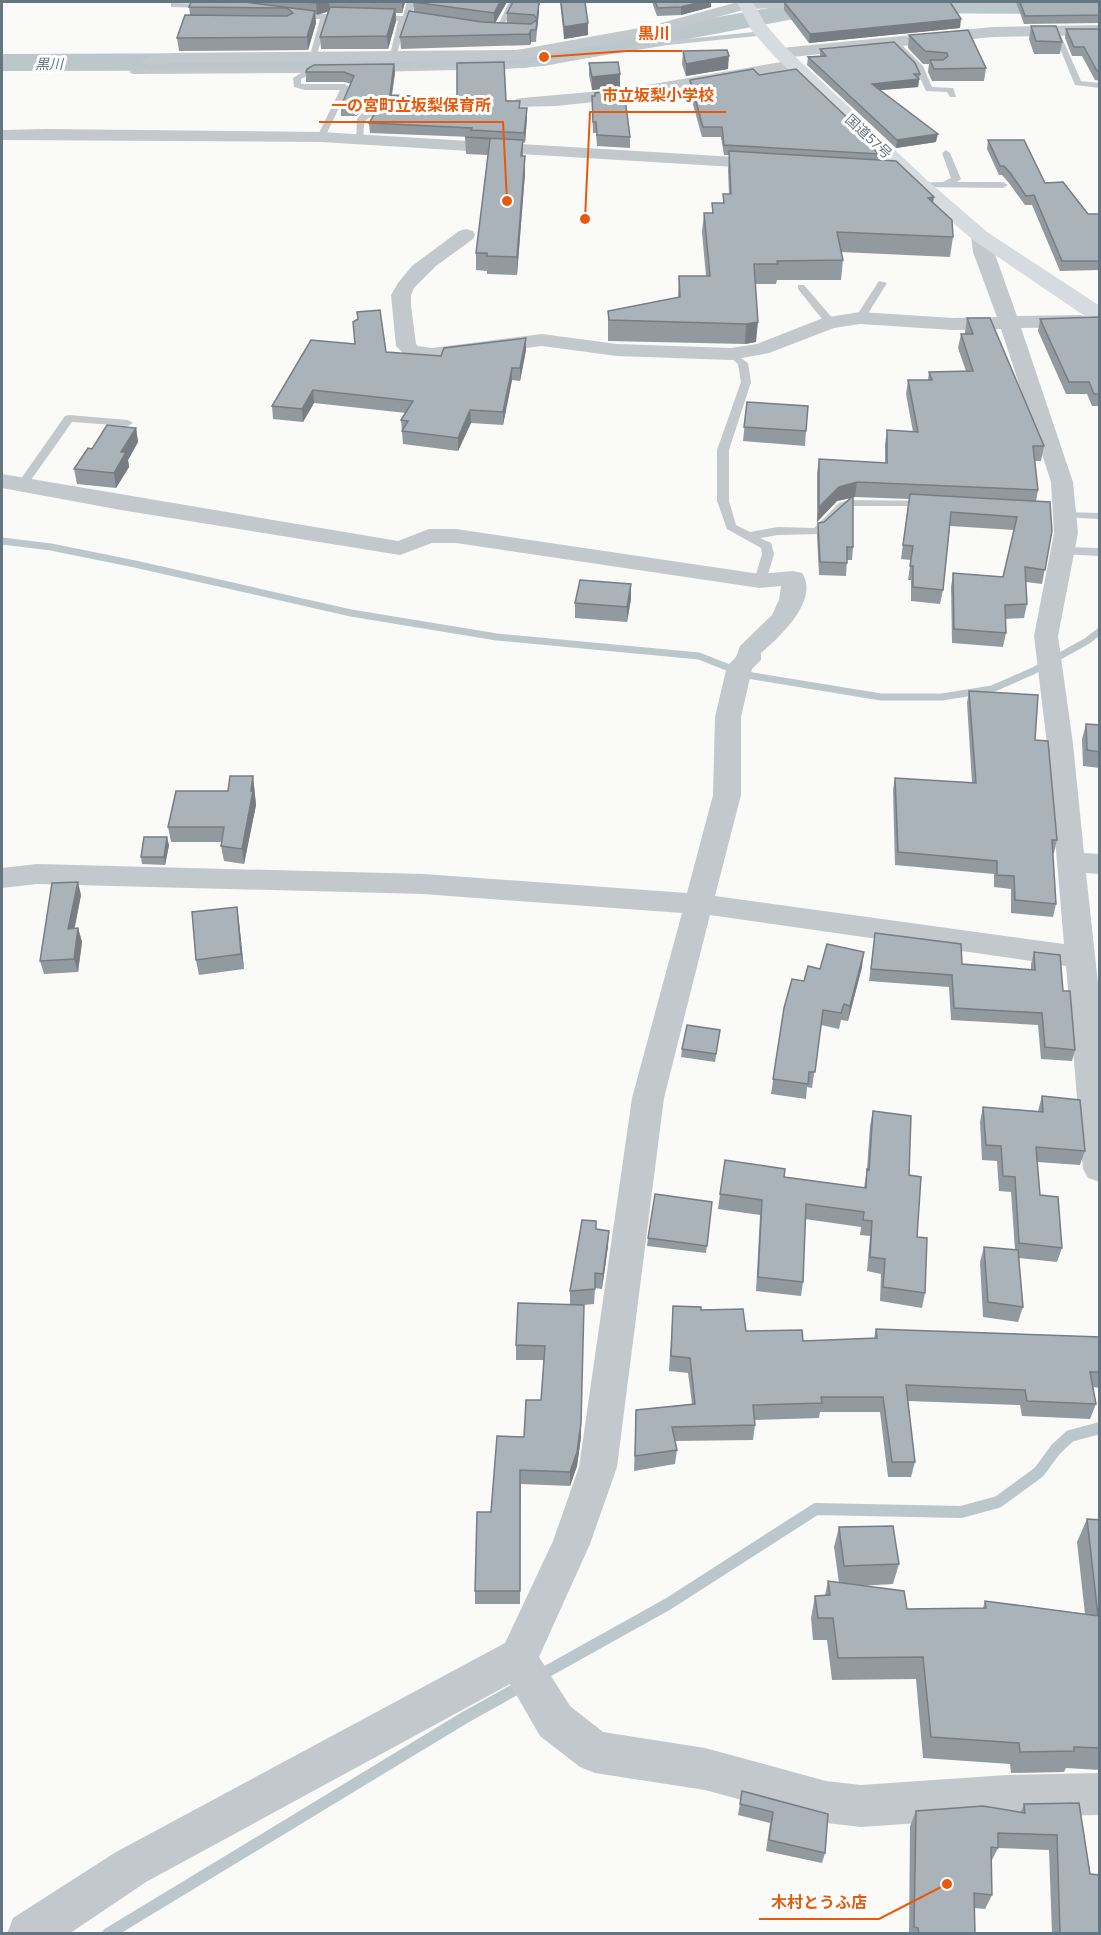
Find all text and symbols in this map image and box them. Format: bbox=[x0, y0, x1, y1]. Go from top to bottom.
callout: 黒川 bbox=[626, 17, 682, 51]
text: 黒川 bbox=[638, 23, 670, 42]
water label: 黒川 bbox=[35, 55, 65, 72]
callout: 市立坂梨小学校 bbox=[590, 78, 726, 112]
text: 市立坂梨小学校 bbox=[602, 85, 714, 104]
callout: 一の宮町立坂梨保育所 bbox=[319, 88, 503, 122]
text: 一の宮町立坂梨保育所 bbox=[331, 95, 491, 114]
street label: 国道57号 bbox=[842, 110, 896, 162]
callout: 木村とうふ店 bbox=[759, 1885, 879, 1919]
text: 木村とうふ店 bbox=[771, 1892, 867, 1911]

